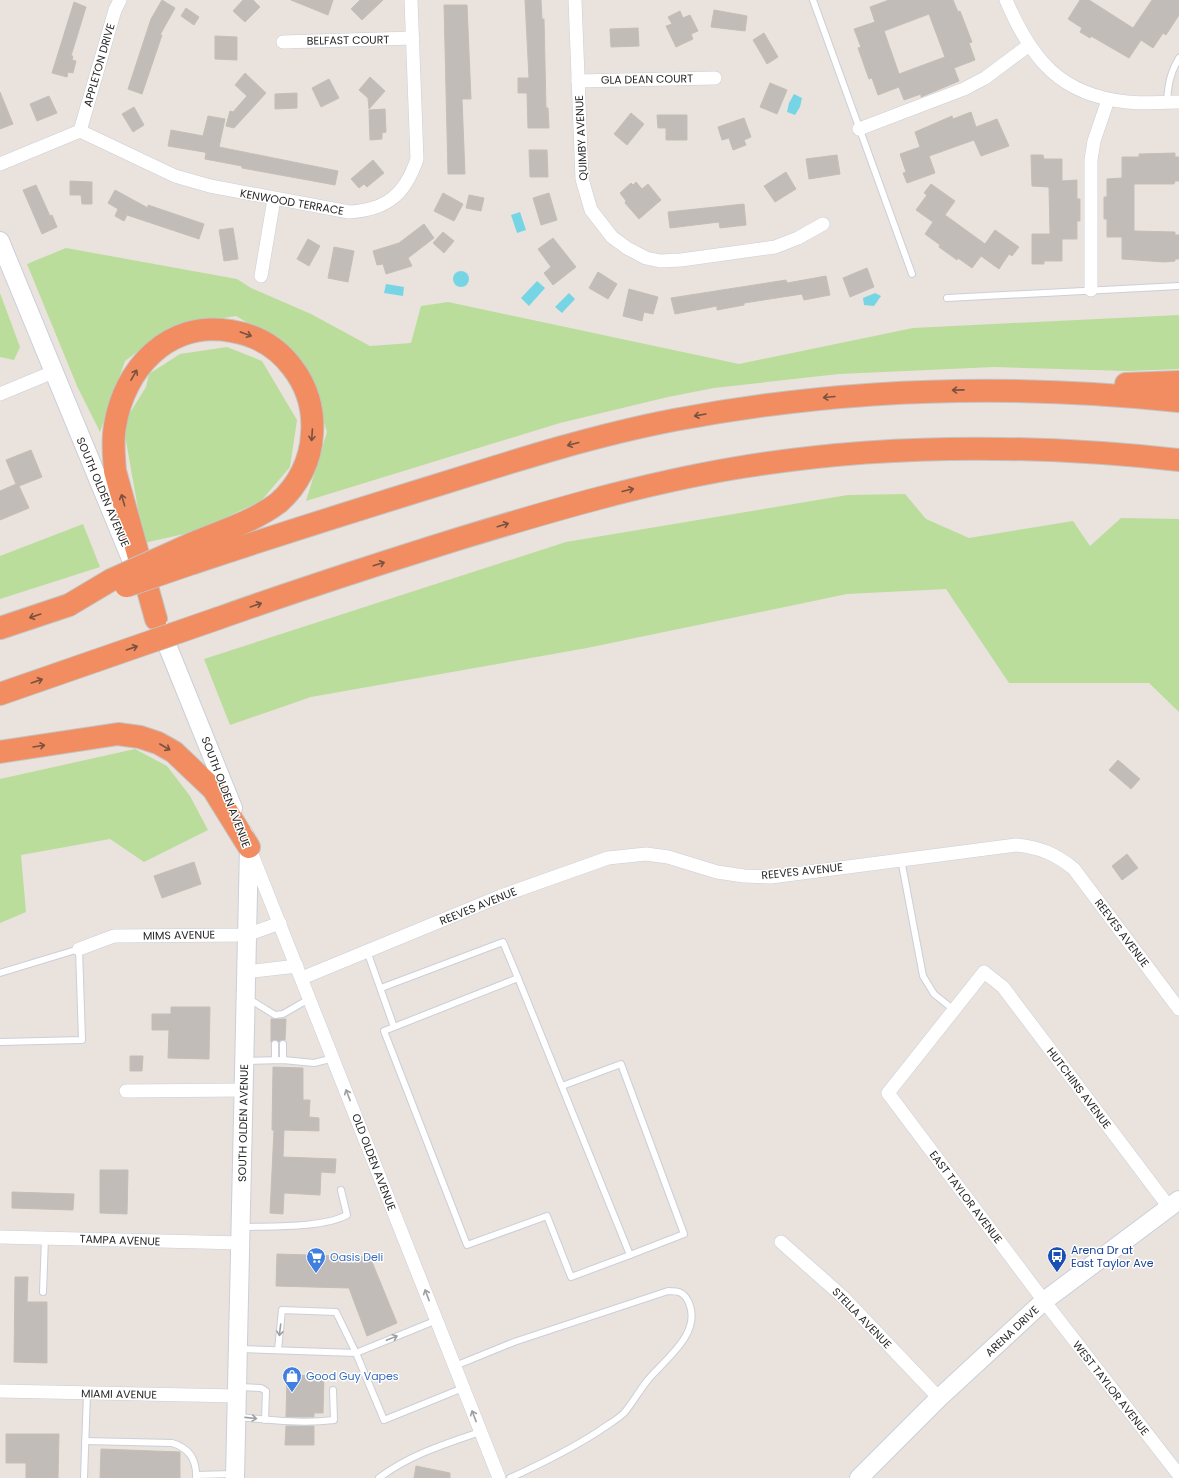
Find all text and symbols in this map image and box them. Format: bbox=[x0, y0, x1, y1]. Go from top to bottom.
street label: APPLETON DRIVE bbox=[79, 21, 119, 109]
street label: BELFAST COURT bbox=[307, 31, 389, 49]
street label: GLA DEAN COURT bbox=[601, 70, 693, 88]
street label: QUIMBY AVENUE bbox=[571, 95, 591, 181]
street label: KENWOOD TERRACE bbox=[239, 185, 345, 219]
one-way arrow bbox=[240, 331, 252, 339]
one-way arrow bbox=[130, 370, 138, 381]
one-way arrow bbox=[952, 386, 965, 394]
one-way arrow bbox=[823, 394, 836, 401]
one-way arrow bbox=[694, 412, 707, 420]
one-way arrow bbox=[309, 428, 316, 441]
street label: SOUTH OLDEN AVENUE bbox=[73, 435, 133, 549]
one-way arrow bbox=[567, 441, 580, 448]
one-way arrow bbox=[621, 486, 634, 493]
one-way arrow bbox=[119, 494, 126, 507]
one-way arrow bbox=[496, 521, 509, 528]
one-way arrow bbox=[372, 560, 385, 567]
one-way arrow bbox=[249, 601, 262, 608]
one-way arrow bbox=[29, 613, 41, 621]
one-way arrow bbox=[125, 644, 138, 651]
one-way arrow bbox=[30, 676, 42, 684]
street label: SOUTH OLDEN AVENUE bbox=[197, 734, 255, 850]
one-way arrow bbox=[32, 741, 45, 749]
one-way arrow bbox=[159, 744, 171, 752]
street label: REEVES AVENUE bbox=[761, 859, 843, 883]
street label: REEVES AVENUE bbox=[437, 883, 519, 929]
street label: REEVES AVENUE bbox=[1091, 896, 1153, 970]
street label: MIMS AVENUE bbox=[143, 926, 215, 944]
street label: HUTCHINS AVENUE bbox=[1043, 1044, 1115, 1132]
street label: SOUTH OLDEN AVENUE bbox=[234, 1064, 252, 1182]
one-way arrow bbox=[344, 1090, 352, 1102]
street label: OLD OLDEN AVENUE bbox=[348, 1111, 400, 1213]
street label: EAST TAYLOR AVENUE bbox=[926, 1147, 1006, 1247]
street label: TAMPA AVENUE bbox=[79, 1231, 161, 1249]
place label: Arena Dr at East Taylor Ave bbox=[1071, 1242, 1154, 1271]
bus stop icon: Arena Dr at East Taylor Ave bbox=[1046, 1245, 1068, 1273]
supermarket icon: Oasis Deli bbox=[305, 1246, 327, 1274]
place label: Oasis Deli bbox=[330, 1249, 384, 1265]
street label: STELLA AVENUE bbox=[829, 1284, 895, 1352]
one-way arrow bbox=[422, 1289, 430, 1301]
street label: ARENA DRIVE bbox=[982, 1302, 1042, 1360]
one-way arrow bbox=[276, 1323, 284, 1336]
one-way arrow bbox=[386, 1334, 398, 1342]
street label: WEST TAYLOR AVENUE bbox=[1069, 1337, 1153, 1439]
shop icon: Good Guy Vapes bbox=[281, 1365, 303, 1393]
place label: Good Guy Vapes bbox=[306, 1368, 399, 1384]
street label: MIAMI AVENUE bbox=[81, 1385, 157, 1403]
one-way arrow bbox=[470, 1410, 477, 1422]
one-way arrow bbox=[244, 1415, 257, 1422]

